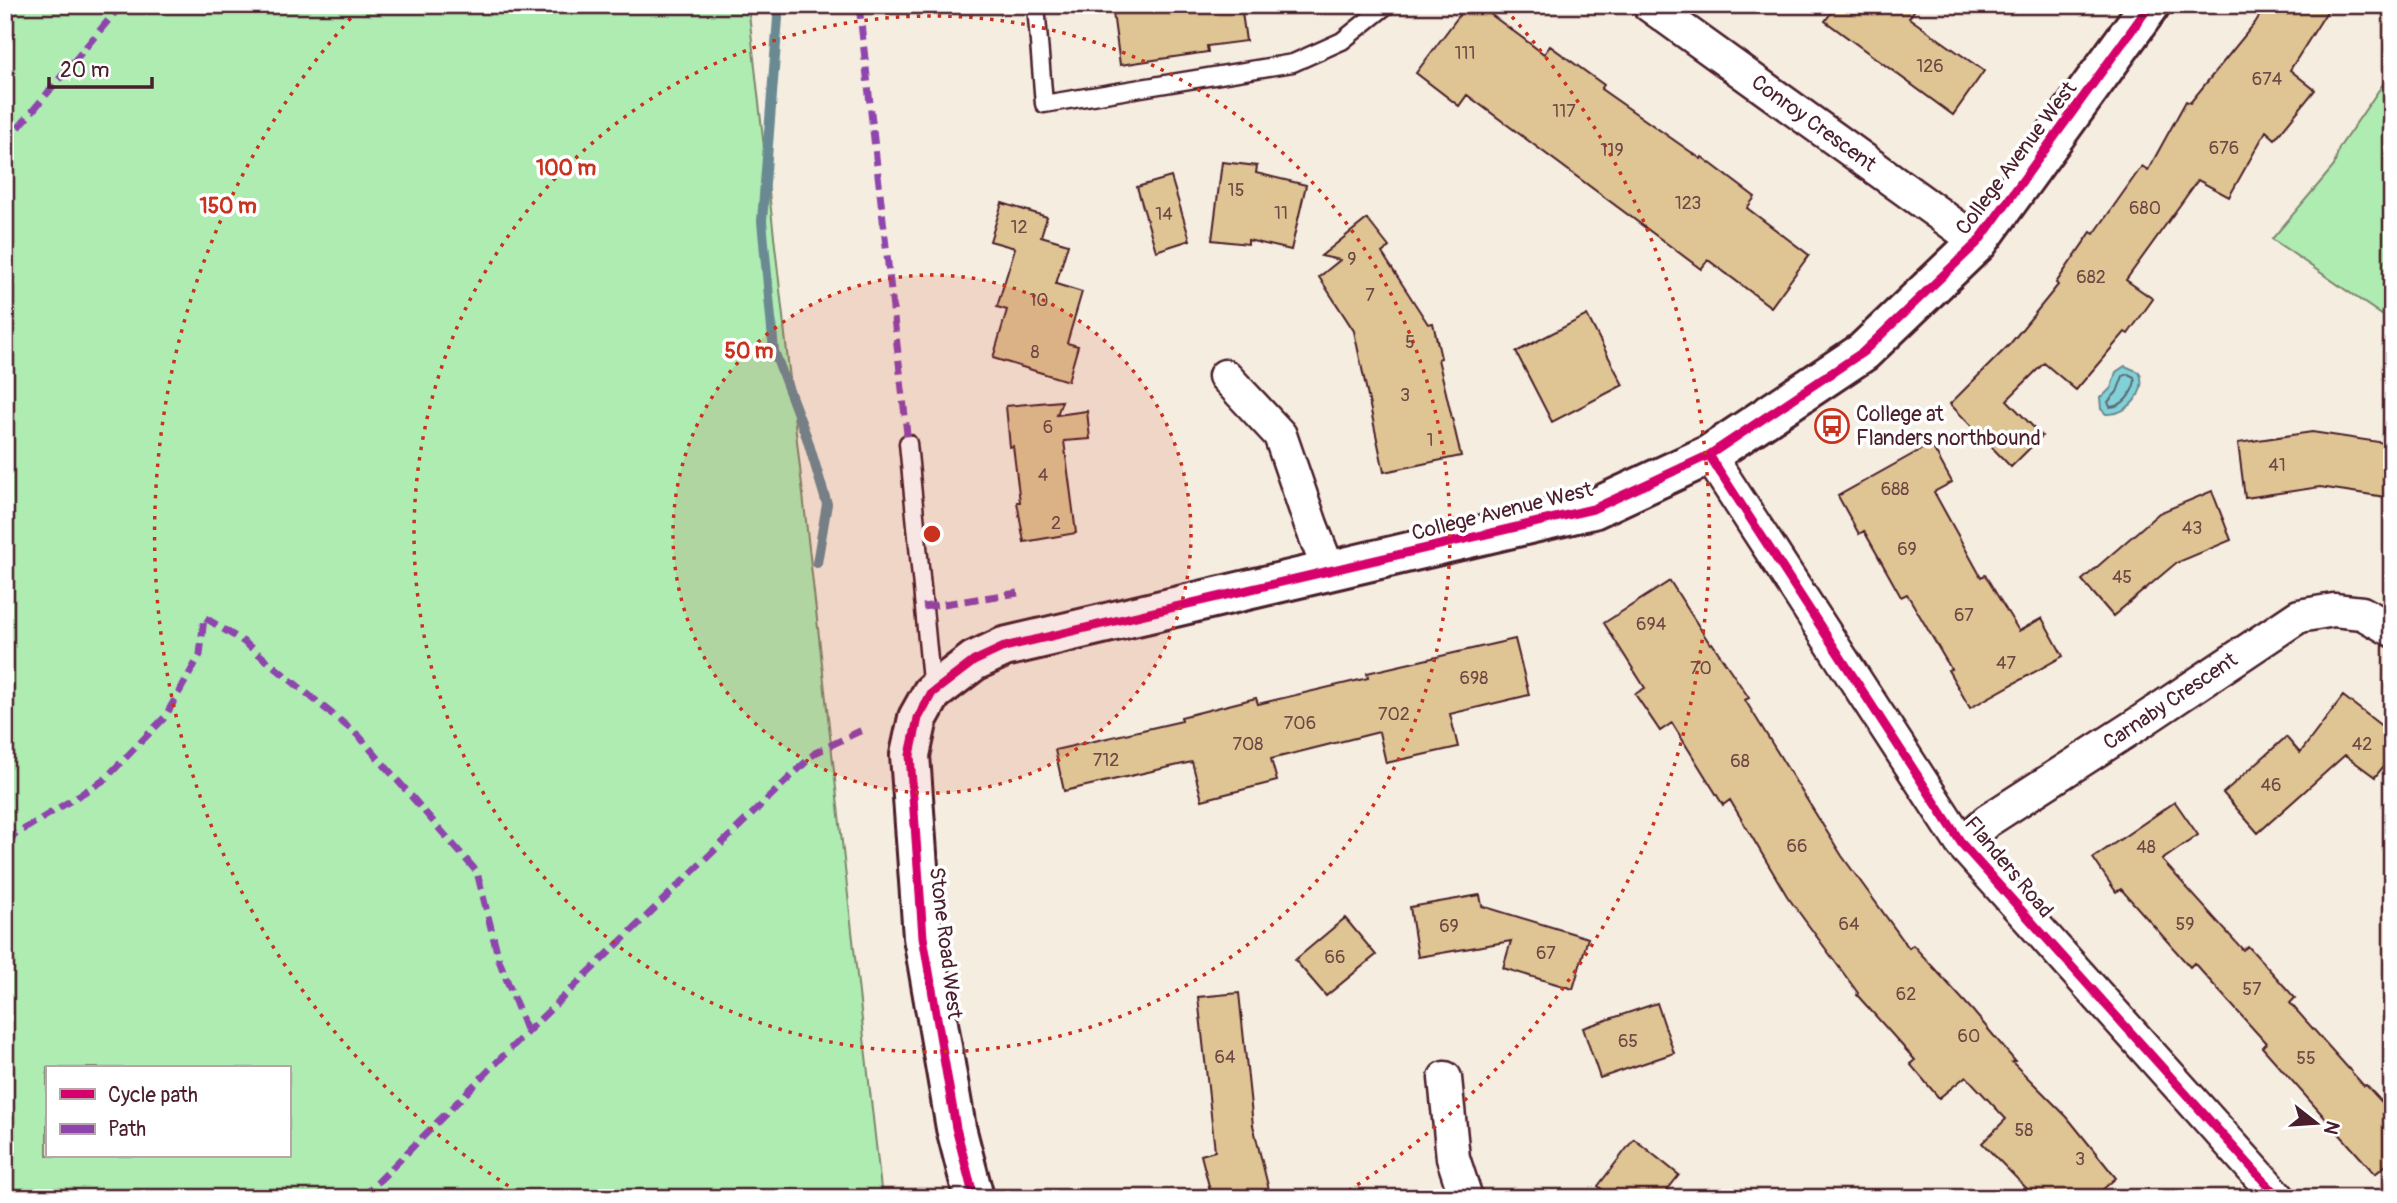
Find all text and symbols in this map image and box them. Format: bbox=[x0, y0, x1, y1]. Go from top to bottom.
house number: 111 bbox=[1454, 42, 1476, 65]
scale bar bbox=[49, 46, 152, 90]
house number: 126 bbox=[1916, 55, 1944, 78]
text: 20 m bbox=[60, 57, 109, 84]
house number: 674 bbox=[2252, 68, 2283, 91]
street label: Conroy Crescent bbox=[1746, 69, 1882, 178]
street label: College Avenue West bbox=[1950, 76, 2083, 240]
house number: 117 bbox=[1552, 100, 1576, 123]
house number: 676 bbox=[2209, 137, 2239, 160]
house number: 119 bbox=[1600, 139, 1624, 162]
text: 100 m bbox=[536, 155, 596, 182]
house number: 15 bbox=[1228, 179, 1244, 202]
house number: 123 bbox=[1675, 192, 1701, 215]
text: 150 m bbox=[199, 193, 257, 220]
house number: 680 bbox=[2129, 197, 2161, 220]
house number: 11 bbox=[1274, 202, 1288, 225]
house number: 14 bbox=[1155, 203, 1173, 226]
house number: 12 bbox=[1010, 216, 1028, 239]
house number: 9 bbox=[1347, 248, 1357, 271]
house number: 682 bbox=[2076, 266, 2106, 289]
house number: 7 bbox=[1365, 284, 1375, 307]
house number: 10 bbox=[1029, 289, 1049, 312]
house number: 5 bbox=[1405, 331, 1415, 354]
text: 50 m bbox=[725, 338, 774, 365]
house number: 8 bbox=[1030, 341, 1040, 364]
house number: 3 bbox=[1400, 384, 1410, 407]
place label: College at Flanders northbound bbox=[1856, 401, 2041, 452]
bus stop icon: College at Flanders northbound bbox=[1813, 407, 1851, 445]
house number: 6 bbox=[1043, 416, 1053, 439]
house number: 1 bbox=[1426, 429, 1434, 452]
house number: 41 bbox=[2268, 454, 2286, 477]
house number: 4 bbox=[1038, 464, 1049, 487]
street label: College Avenue West bbox=[1409, 476, 1596, 547]
house number: 688 bbox=[1881, 478, 1909, 501]
house number: 2 bbox=[1051, 512, 1061, 535]
house number: 43 bbox=[2182, 517, 2202, 540]
centre of rings bbox=[920, 522, 944, 546]
house number: 69 bbox=[1897, 538, 1917, 561]
house number: 45 bbox=[2112, 566, 2132, 589]
house number: 67 bbox=[1954, 604, 1974, 627]
house number: 694 bbox=[1636, 613, 1667, 636]
street label: Carnaby Crescent bbox=[2098, 646, 2243, 756]
house number: 47 bbox=[1996, 652, 2016, 675]
house number: 70 bbox=[1690, 657, 1712, 680]
house number: 698 bbox=[1460, 667, 1488, 690]
house number: 702 bbox=[1378, 703, 1410, 726]
house number: 706 bbox=[1284, 712, 1316, 735]
house number: 708 bbox=[1233, 733, 1263, 756]
house number: 42 bbox=[2352, 733, 2372, 756]
house number: 712 bbox=[1093, 749, 1119, 772]
house number: 68 bbox=[1730, 750, 1750, 773]
house number: 46 bbox=[2261, 774, 2281, 797]
street label: Flanders Road bbox=[1958, 811, 2059, 924]
house number: 66 bbox=[1787, 835, 1807, 858]
house number: 48 bbox=[2136, 836, 2156, 859]
street label: Stone Road West bbox=[923, 866, 968, 1021]
house number: 64 bbox=[1839, 913, 1860, 936]
house number: 59 bbox=[2175, 913, 2195, 936]
house number: 69 bbox=[1439, 915, 1459, 938]
house number: 67 bbox=[1536, 942, 1556, 965]
house number: 66 bbox=[1325, 946, 1345, 969]
house number: 57 bbox=[2242, 978, 2262, 1001]
house number: 62 bbox=[1896, 983, 1916, 1006]
house number: 60 bbox=[1958, 1025, 1980, 1048]
house number: 65 bbox=[1618, 1030, 1638, 1053]
house number: 64 bbox=[1215, 1046, 1236, 1069]
house number: 55 bbox=[2296, 1047, 2316, 1070]
legend bbox=[46, 1066, 290, 1158]
text: Cycle path bbox=[108, 1082, 198, 1109]
north arrow bbox=[2282, 1088, 2352, 1158]
text: Path bbox=[108, 1116, 146, 1143]
text: N bbox=[2318, 1118, 2345, 1137]
house number: 58 bbox=[2015, 1119, 2033, 1142]
house number: 3 bbox=[2075, 1148, 2085, 1171]

